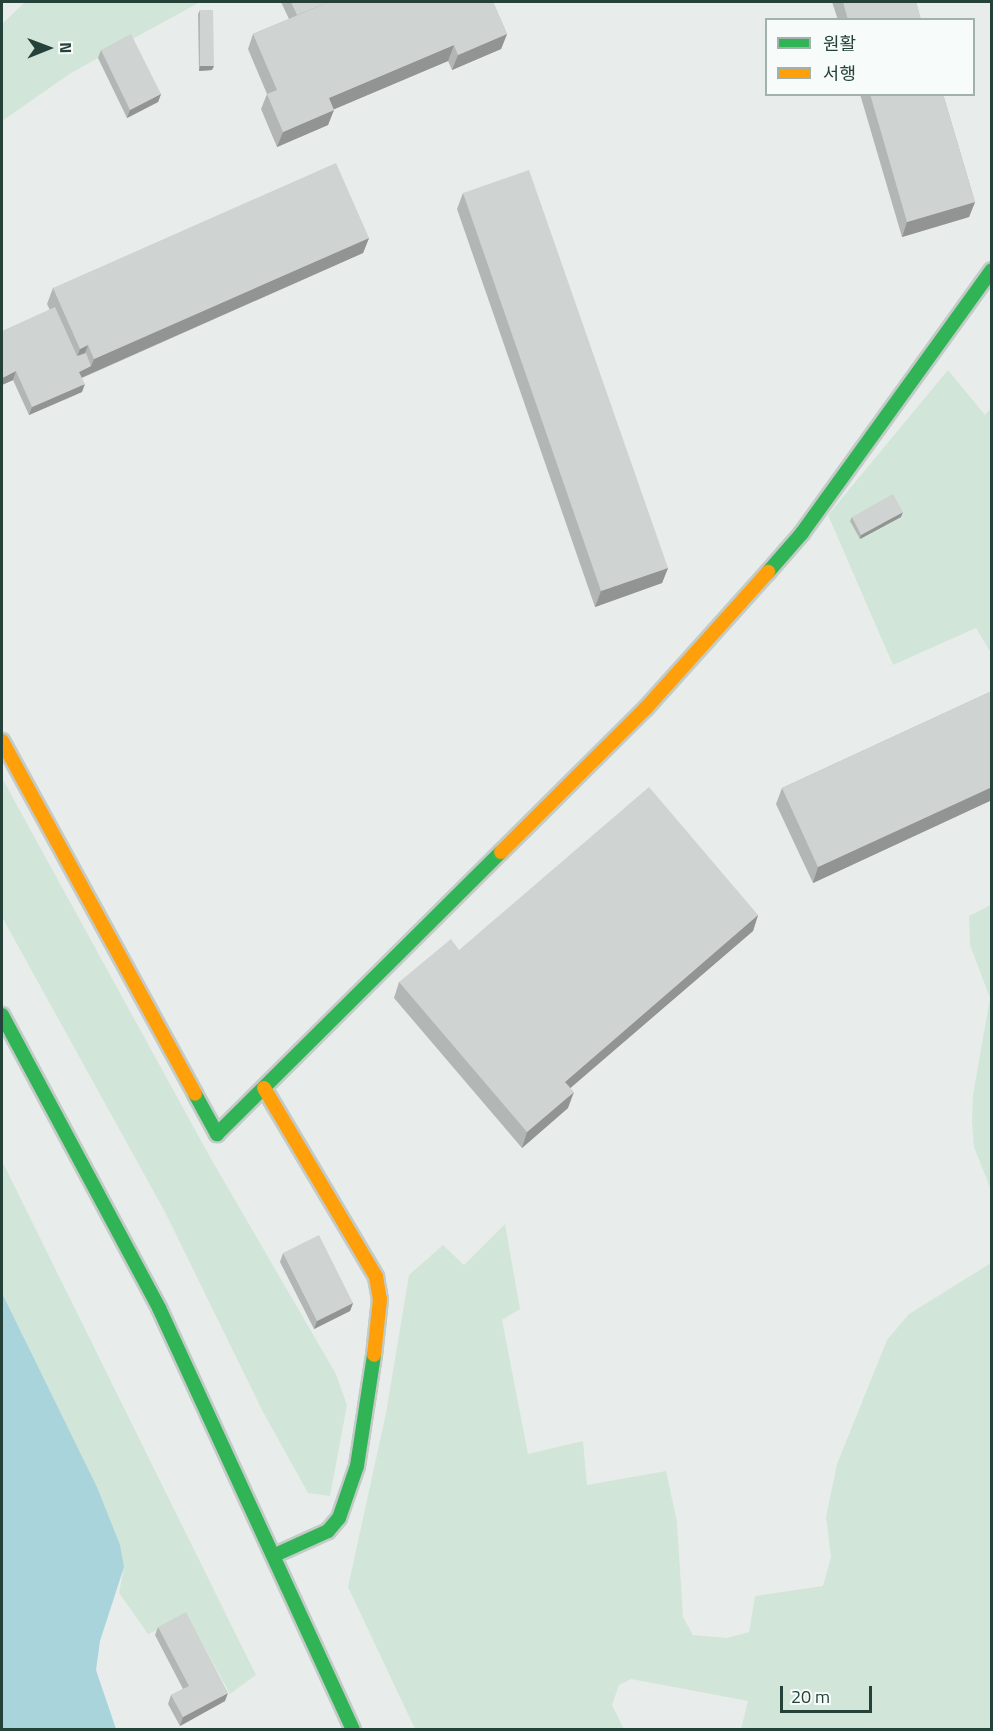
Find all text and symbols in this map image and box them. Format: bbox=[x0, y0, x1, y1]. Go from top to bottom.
north arrow bbox=[18, 18, 78, 78]
legend bbox=[765, 18, 975, 96]
text: 원활 bbox=[823, 30, 856, 57]
text: N bbox=[54, 42, 78, 53]
text: 서행 bbox=[823, 60, 856, 87]
scale bar bbox=[783, 1674, 874, 1712]
text: 20 m bbox=[791, 1683, 830, 1710]

